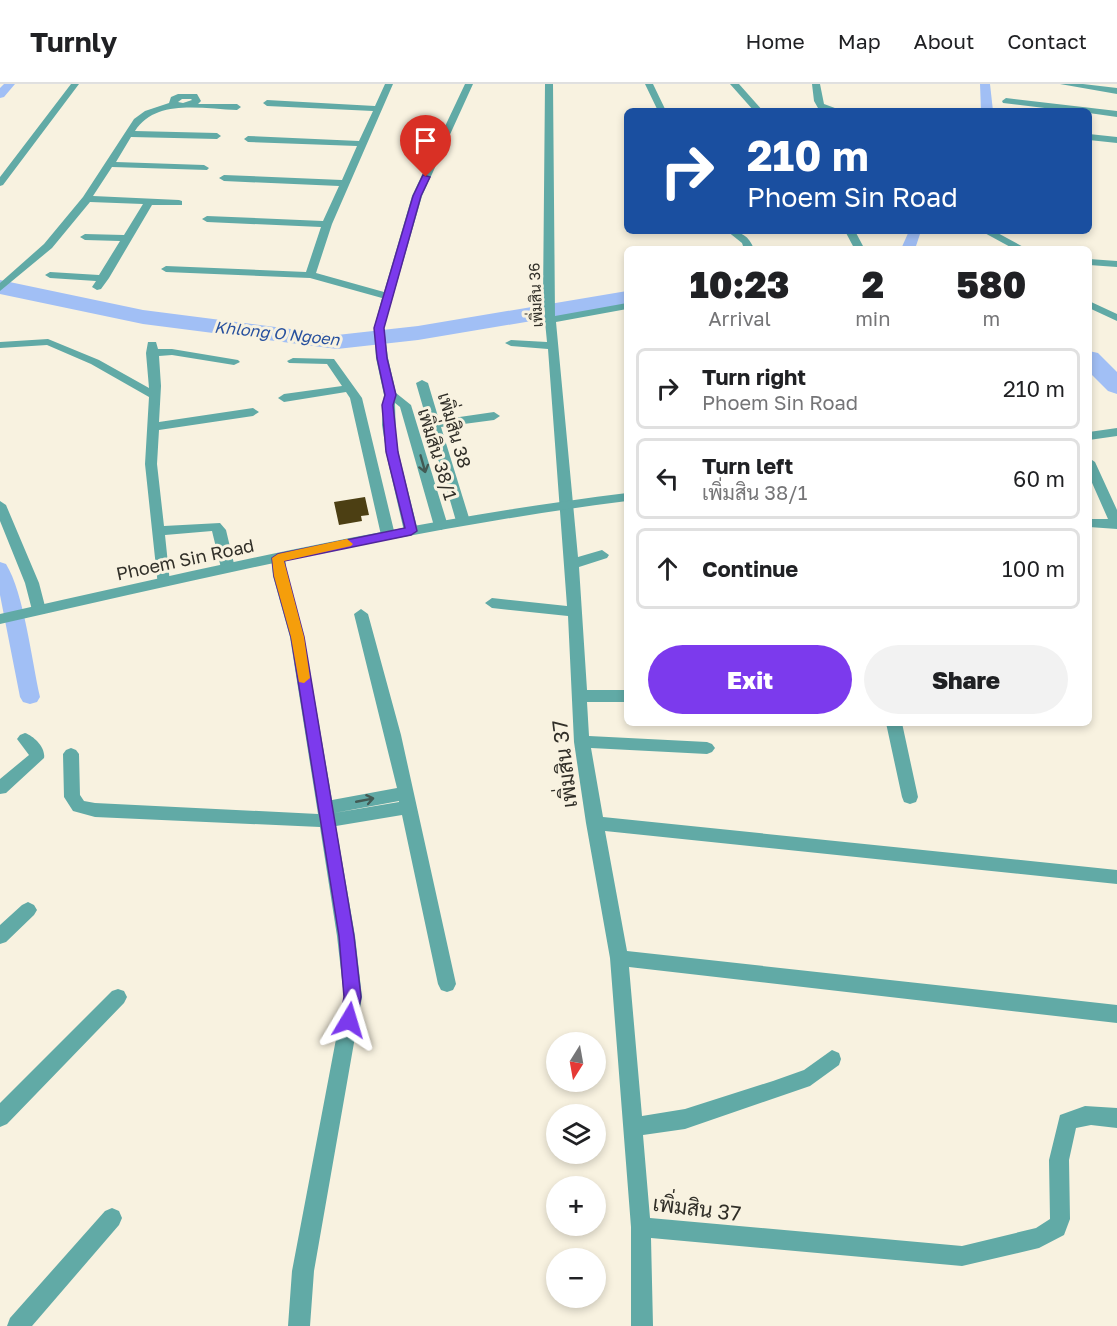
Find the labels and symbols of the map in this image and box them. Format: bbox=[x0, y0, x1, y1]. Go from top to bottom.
pin bbox=[400, 115, 451, 177]
street label: เพิ่มสิน 36 bbox=[520, 262, 546, 328]
water label: Khlong O Ngoen bbox=[213, 316, 342, 350]
street label: เพิ่มสิน 38 bbox=[434, 389, 479, 470]
street label: เพิ่มสิน 38/1 bbox=[414, 404, 465, 503]
one-way arrow bbox=[418, 454, 429, 473]
street label: Phoem Sin Road bbox=[114, 534, 256, 584]
street label: เพิ่มสิน 37 bbox=[541, 718, 582, 810]
one-way arrow bbox=[355, 794, 375, 805]
position arrow bbox=[317, 988, 381, 1052]
north arrow bbox=[546, 1032, 606, 1092]
street label: เพิ่มสิน 37 bbox=[651, 1185, 743, 1226]

